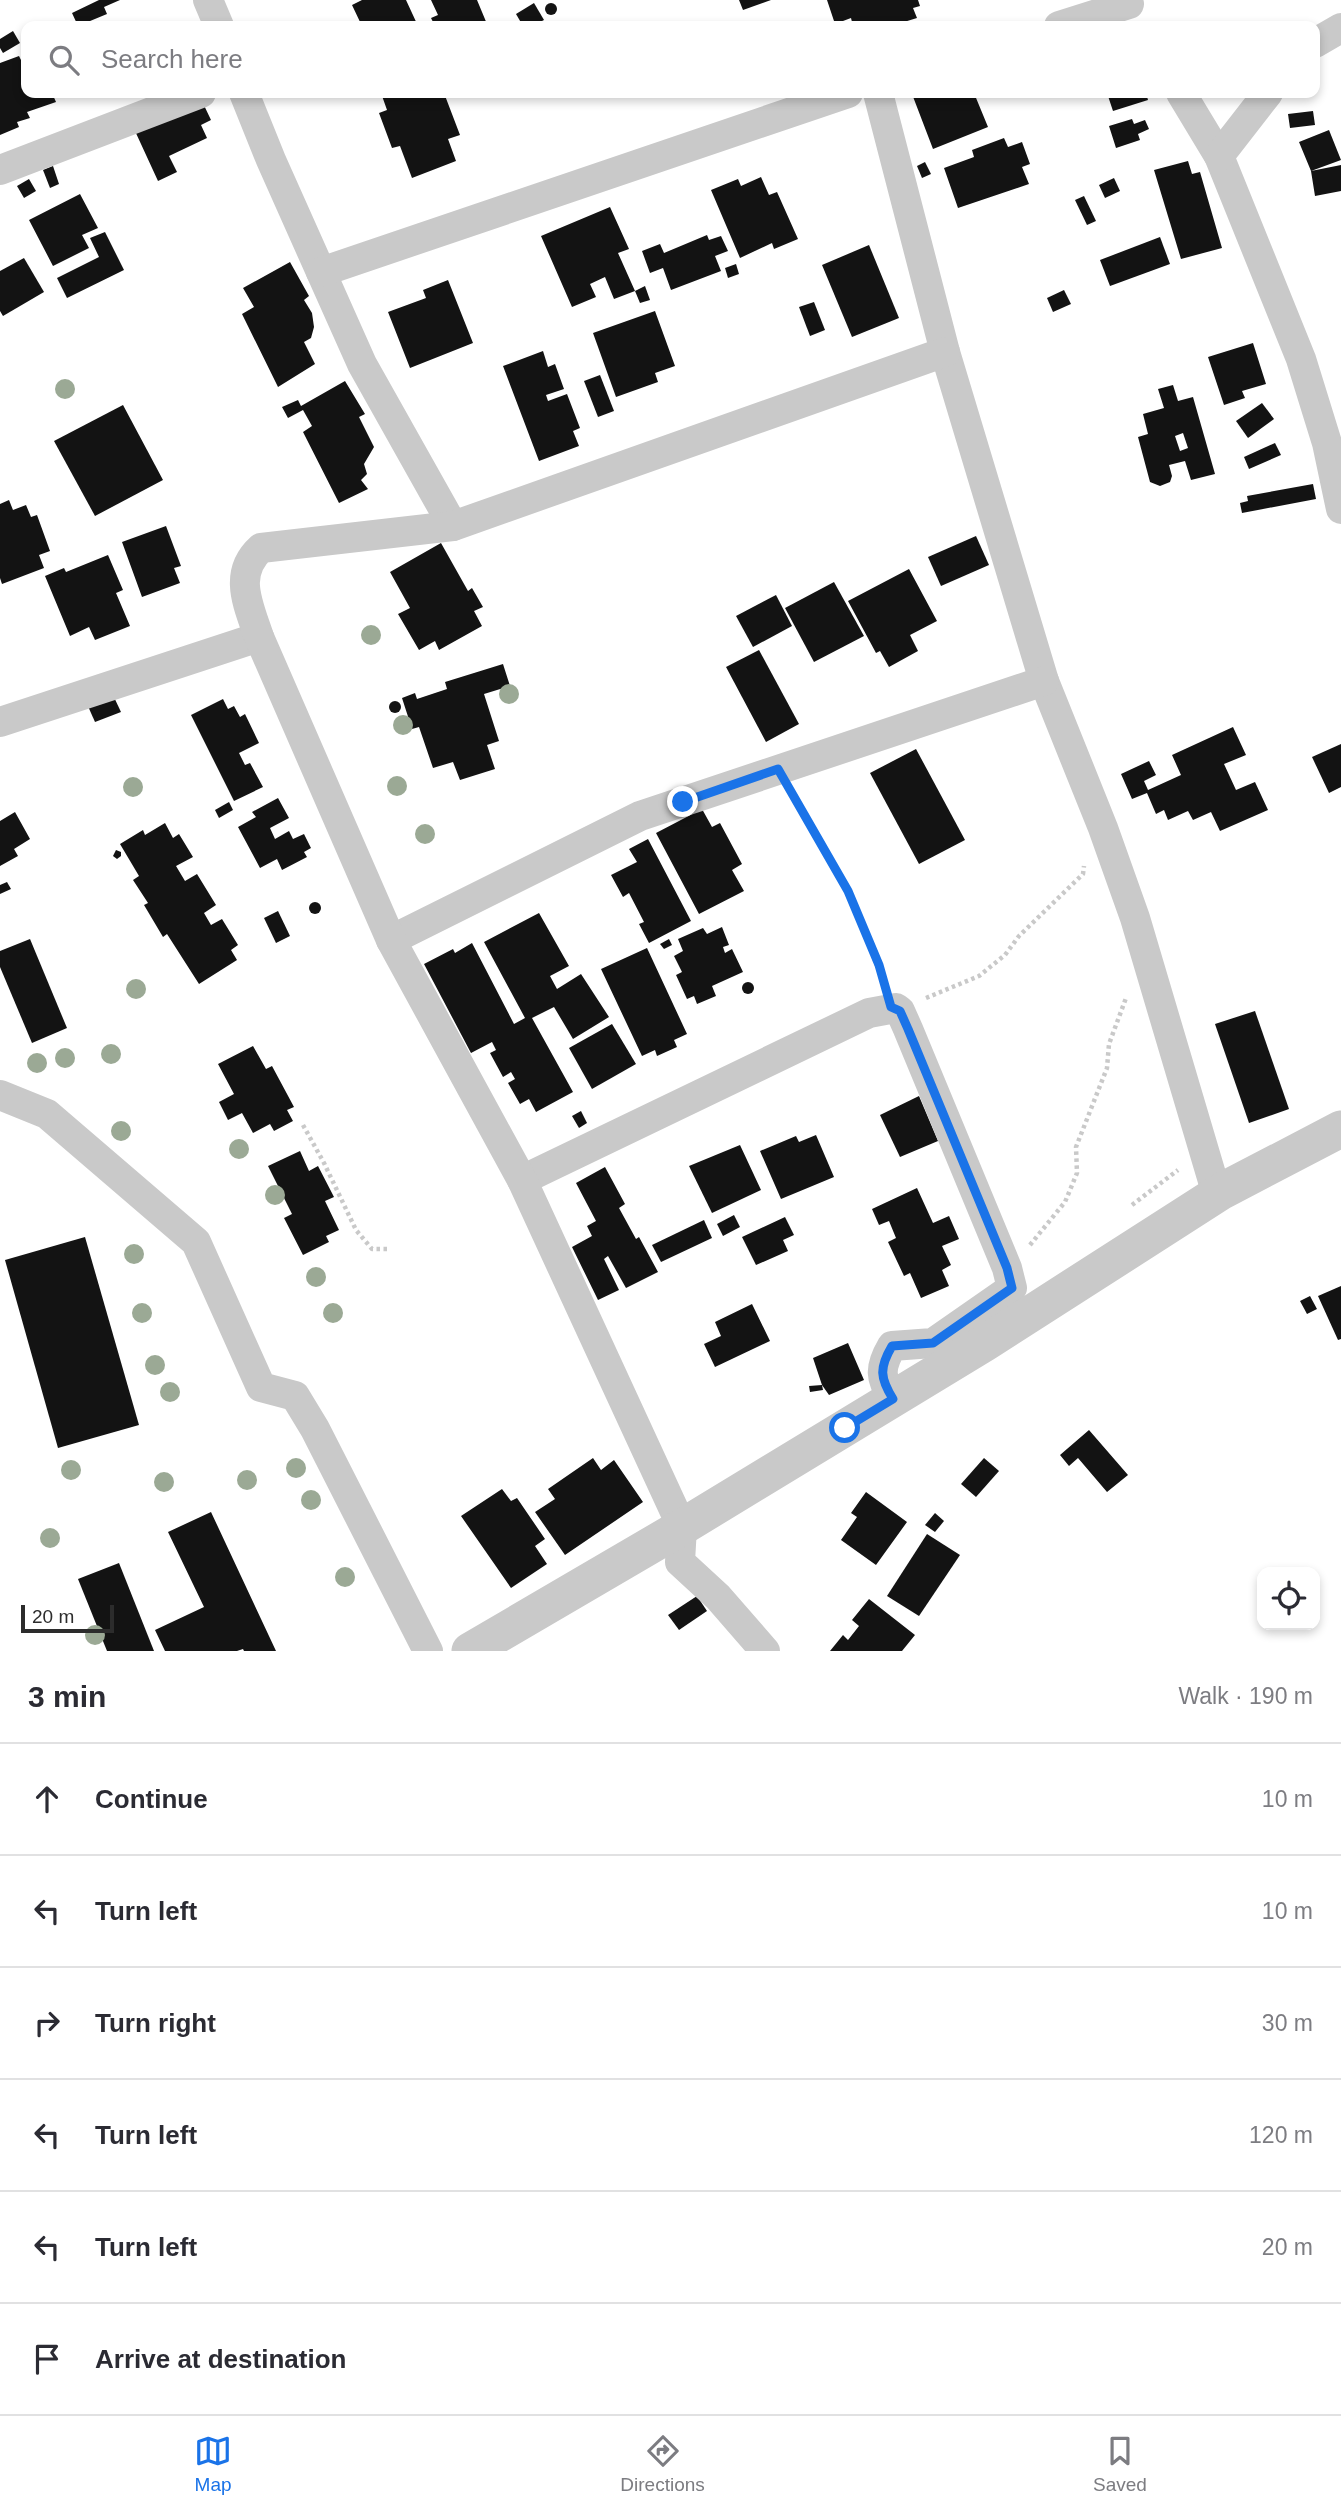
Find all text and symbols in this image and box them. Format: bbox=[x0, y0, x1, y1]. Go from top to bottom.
search box bbox=[21, 21, 1320, 98]
icon: search bbox=[45, 41, 83, 79]
text: Search here bbox=[101, 44, 243, 74]
route end bbox=[667, 786, 698, 817]
route start bbox=[829, 1412, 860, 1443]
map controls bbox=[1257, 1567, 1320, 1630]
button: locate bbox=[1257, 1567, 1320, 1630]
scale bar bbox=[21, 1602, 114, 1634]
text: 20 m bbox=[32, 1606, 74, 1627]
text: 3 min bbox=[28, 1680, 106, 1713]
text: Walk · 190 m bbox=[1178, 1683, 1313, 1709]
icon: ahead bbox=[28, 1780, 66, 1818]
text: Continue bbox=[95, 1784, 208, 1814]
text: 10 m bbox=[1262, 1786, 1313, 1812]
icon: left bbox=[28, 1892, 66, 1930]
text: Turn left bbox=[95, 1896, 197, 1926]
text: 10 m bbox=[1262, 1898, 1313, 1924]
icon: right bbox=[28, 2004, 66, 2042]
text: Turn right bbox=[95, 2008, 216, 2038]
text: 30 m bbox=[1262, 2010, 1313, 2036]
icon: left bbox=[28, 2116, 66, 2154]
text: Turn left bbox=[95, 2120, 197, 2150]
text: 120 m bbox=[1249, 2122, 1313, 2148]
icon: left bbox=[28, 2228, 66, 2266]
text: Turn left bbox=[95, 2232, 197, 2262]
text: 20 m bbox=[1262, 2234, 1313, 2260]
icon: arrive bbox=[28, 2340, 66, 2378]
text: Arrive at destination bbox=[95, 2344, 346, 2374]
tab: Map bbox=[194, 2432, 232, 2496]
tab: Directions bbox=[620, 2432, 705, 2496]
tab: Saved bbox=[1093, 2432, 1147, 2496]

